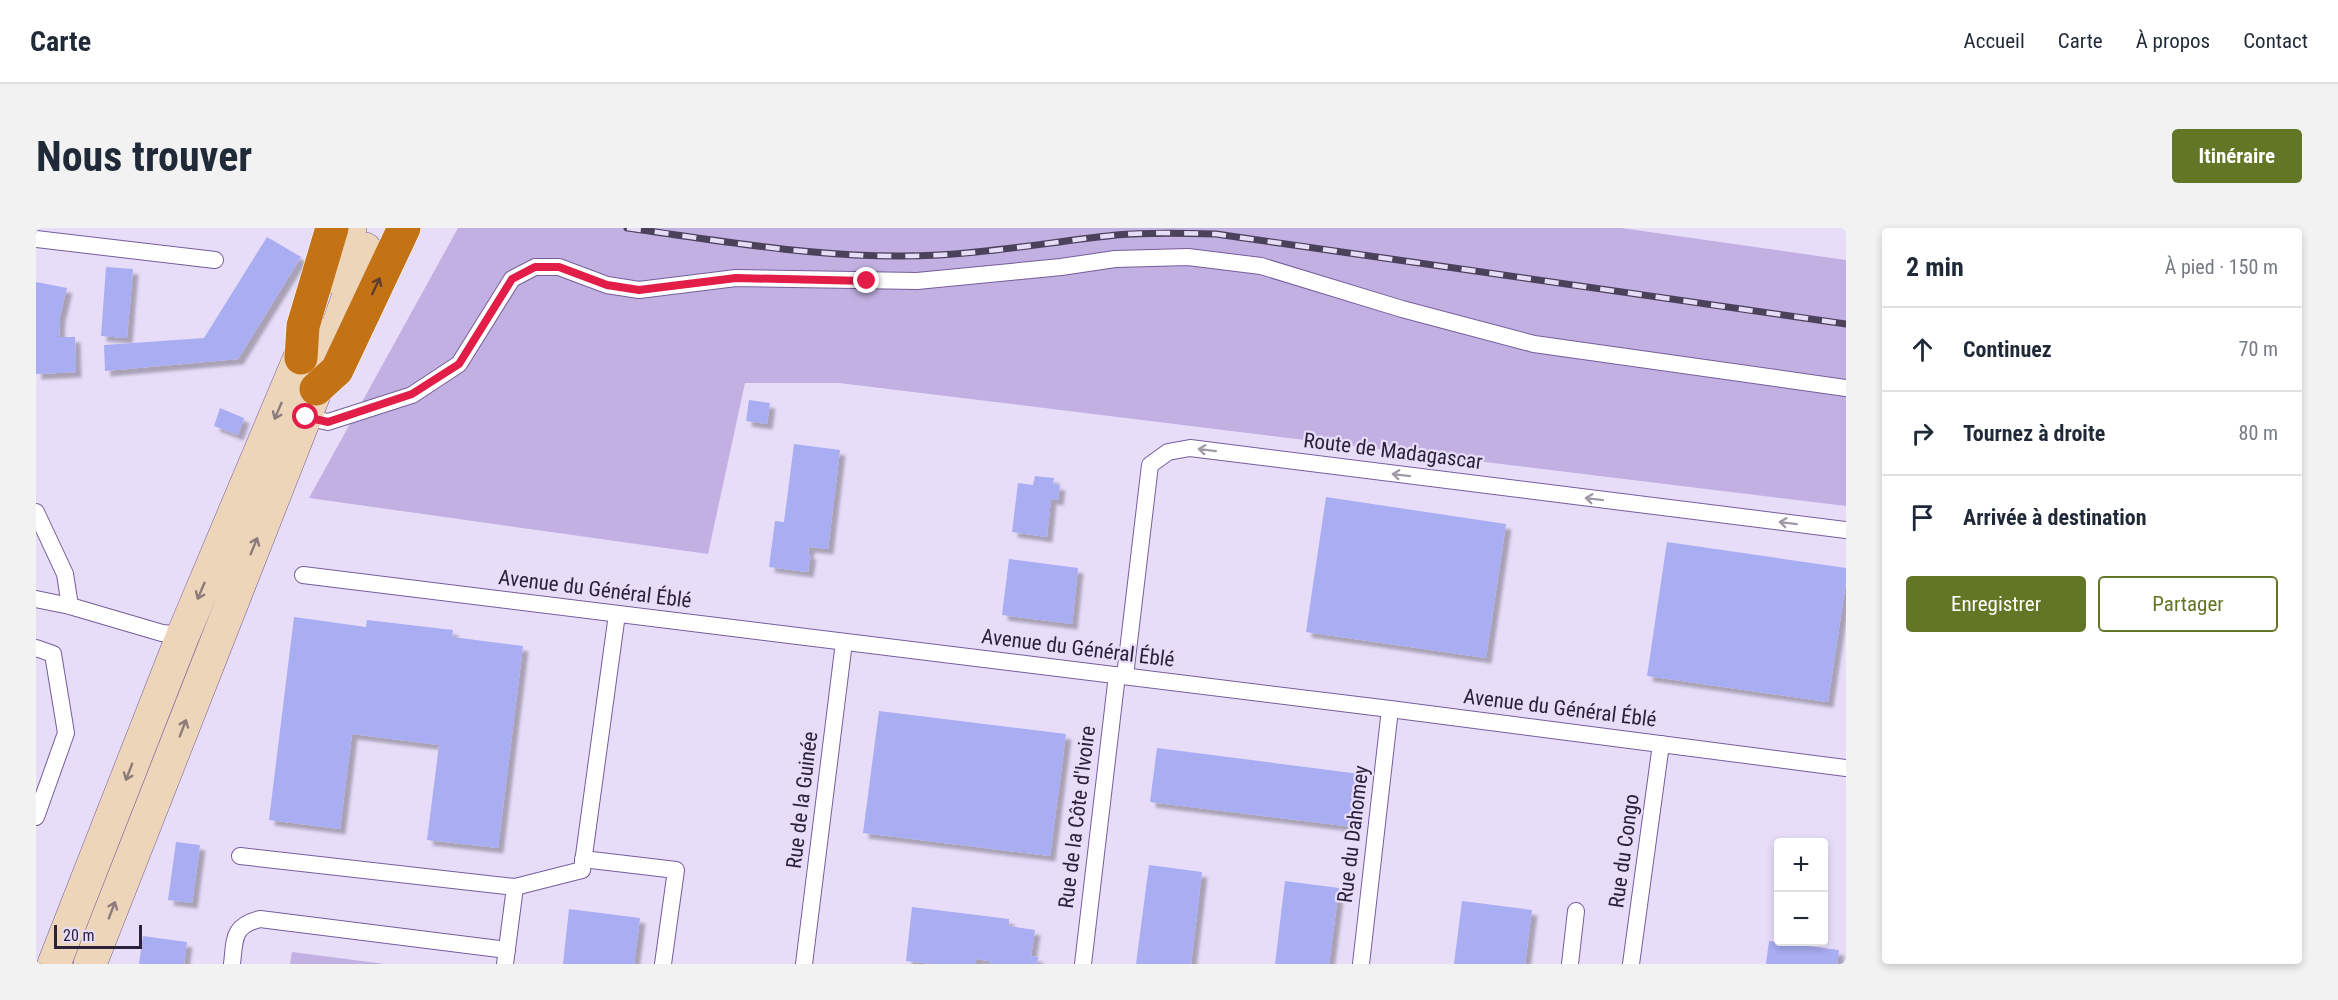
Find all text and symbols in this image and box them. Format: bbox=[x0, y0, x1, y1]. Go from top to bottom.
text: Carte bbox=[30, 25, 91, 58]
text: Accueil bbox=[1964, 29, 2025, 53]
text: Carte bbox=[2058, 29, 2103, 53]
text: À propos bbox=[2136, 29, 2210, 53]
text: Contact bbox=[2243, 29, 2308, 53]
button: Itinéraire bbox=[2172, 129, 2302, 183]
text: Nous trouver bbox=[36, 132, 252, 181]
text: 2 min bbox=[1906, 252, 1964, 282]
text: À pied · 150 m bbox=[2165, 255, 2278, 279]
route end bbox=[853, 267, 879, 293]
one-way arrow bbox=[371, 277, 383, 295]
icon: ahead bbox=[1906, 333, 1939, 366]
text: Continuez bbox=[1963, 337, 2052, 362]
text: 70 m bbox=[2239, 337, 2278, 361]
one-way arrow bbox=[272, 402, 283, 420]
route start bbox=[292, 403, 318, 429]
icon: right bbox=[1906, 417, 1939, 450]
text: Tournez à droite bbox=[1963, 421, 2105, 446]
text: 80 m bbox=[2239, 421, 2278, 445]
street label: Route de Madagascar bbox=[1302, 428, 1484, 474]
one-way arrow bbox=[1198, 445, 1218, 456]
one-way arrow bbox=[1392, 469, 1411, 480]
one-way arrow bbox=[1585, 493, 1605, 504]
icon: arrive bbox=[1906, 501, 1939, 534]
text: Arrivée à destination bbox=[1963, 505, 2147, 530]
one-way arrow bbox=[1779, 517, 1798, 528]
one-way arrow bbox=[249, 538, 260, 556]
street label: Avenue du Général Éblé bbox=[497, 565, 693, 613]
button: Enregistrer bbox=[1906, 576, 2086, 632]
button: Partager bbox=[2098, 576, 2278, 632]
one-way arrow bbox=[195, 582, 206, 600]
street label: Avenue du Général Éblé bbox=[980, 624, 1176, 672]
street label: Avenue du Général Éblé bbox=[1462, 684, 1658, 732]
one-way arrow bbox=[178, 719, 189, 738]
street label: Rue de la Côte d'Ivoire bbox=[1054, 724, 1100, 910]
street label: Rue de la Guinée bbox=[782, 730, 822, 870]
one-way arrow bbox=[123, 762, 134, 781]
street label: Rue du Dahomey bbox=[1333, 764, 1373, 904]
street label: Rue du Congo bbox=[1604, 792, 1644, 910]
map controls bbox=[1774, 838, 1828, 946]
button: + bbox=[1774, 838, 1828, 892]
button: − bbox=[1774, 892, 1828, 946]
one-way arrow bbox=[107, 901, 118, 919]
scale bar bbox=[54, 922, 142, 950]
text: 20 m bbox=[63, 926, 95, 945]

